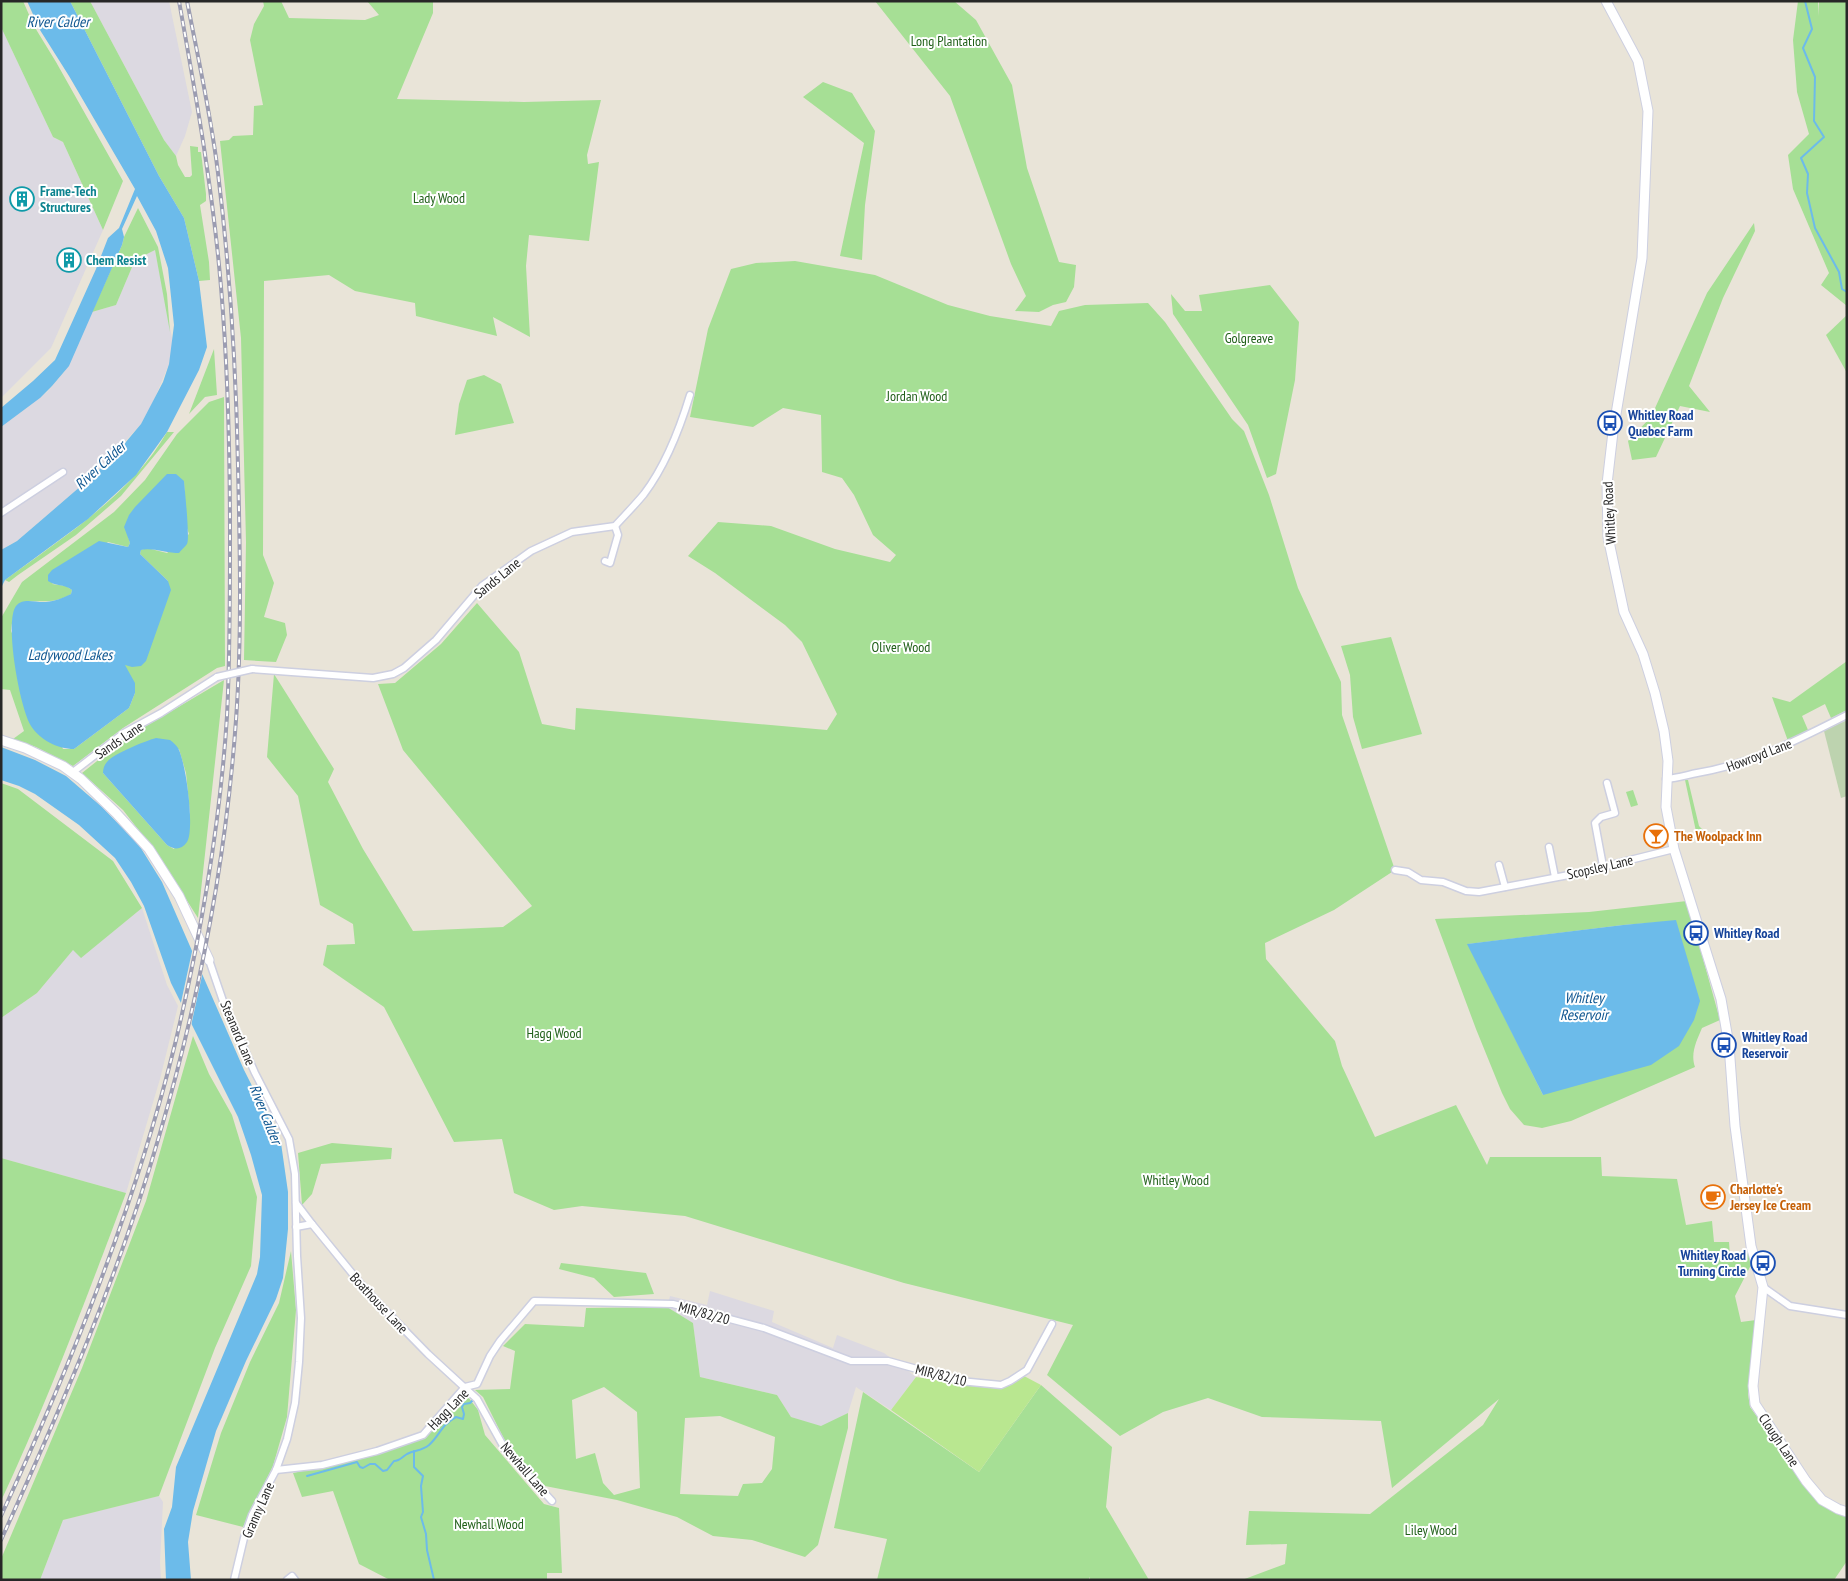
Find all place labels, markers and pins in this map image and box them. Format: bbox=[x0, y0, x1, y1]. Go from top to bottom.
place label: Frame-Tech Structures bbox=[40, 182, 97, 216]
building icon: Frame-Tech Structures bbox=[9, 186, 35, 212]
building icon: Chem Resist bbox=[56, 247, 82, 273]
place label: Chem Resist bbox=[86, 251, 146, 269]
place label: Whitley Road Quebec Farm bbox=[1627, 406, 1694, 440]
bus stop icon: Whitley Road Quebec Farm bbox=[1597, 410, 1623, 436]
bar icon: The Woolpack Inn bbox=[1643, 823, 1669, 849]
place label: The Woolpack Inn bbox=[1674, 827, 1762, 845]
bus stop icon: Whitley Road bbox=[1683, 920, 1709, 946]
place label: Whitley Road bbox=[1713, 924, 1780, 942]
place label: Whitley Road Reservoir bbox=[1741, 1028, 1808, 1062]
bus stop icon: Whitley Road Reservoir bbox=[1711, 1032, 1737, 1058]
place label: Charlotte's Jersey Ice Cream bbox=[1729, 1180, 1811, 1214]
cafe icon: Charlotte's Jersey Ice Cream bbox=[1700, 1184, 1726, 1210]
place label: Whitley Road Turning Circle bbox=[1678, 1246, 1746, 1280]
bus stop icon: Whitley Road Turning Circle bbox=[1750, 1250, 1776, 1276]

